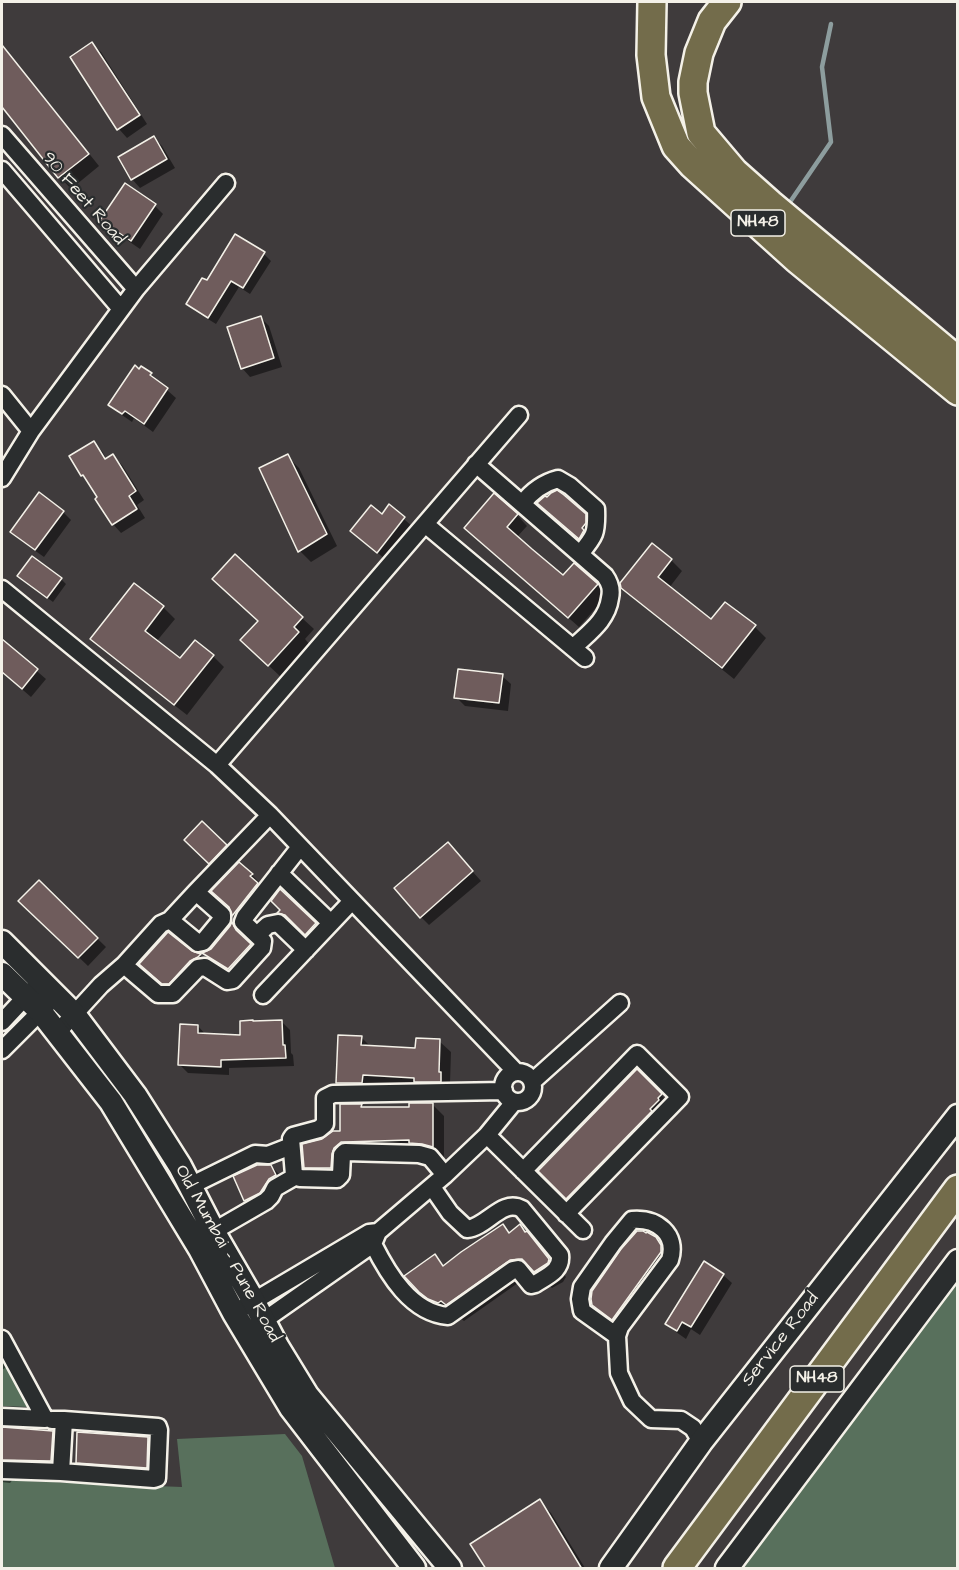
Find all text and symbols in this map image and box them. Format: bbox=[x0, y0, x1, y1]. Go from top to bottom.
street label: 90 Feet Road bbox=[37, 148, 129, 250]
road number: NH48 bbox=[731, 210, 785, 236]
street label: Old Mumbai - Pune Road bbox=[169, 1162, 285, 1346]
street label: Service Road bbox=[738, 1289, 824, 1391]
road number: NH48 bbox=[790, 1366, 844, 1392]

